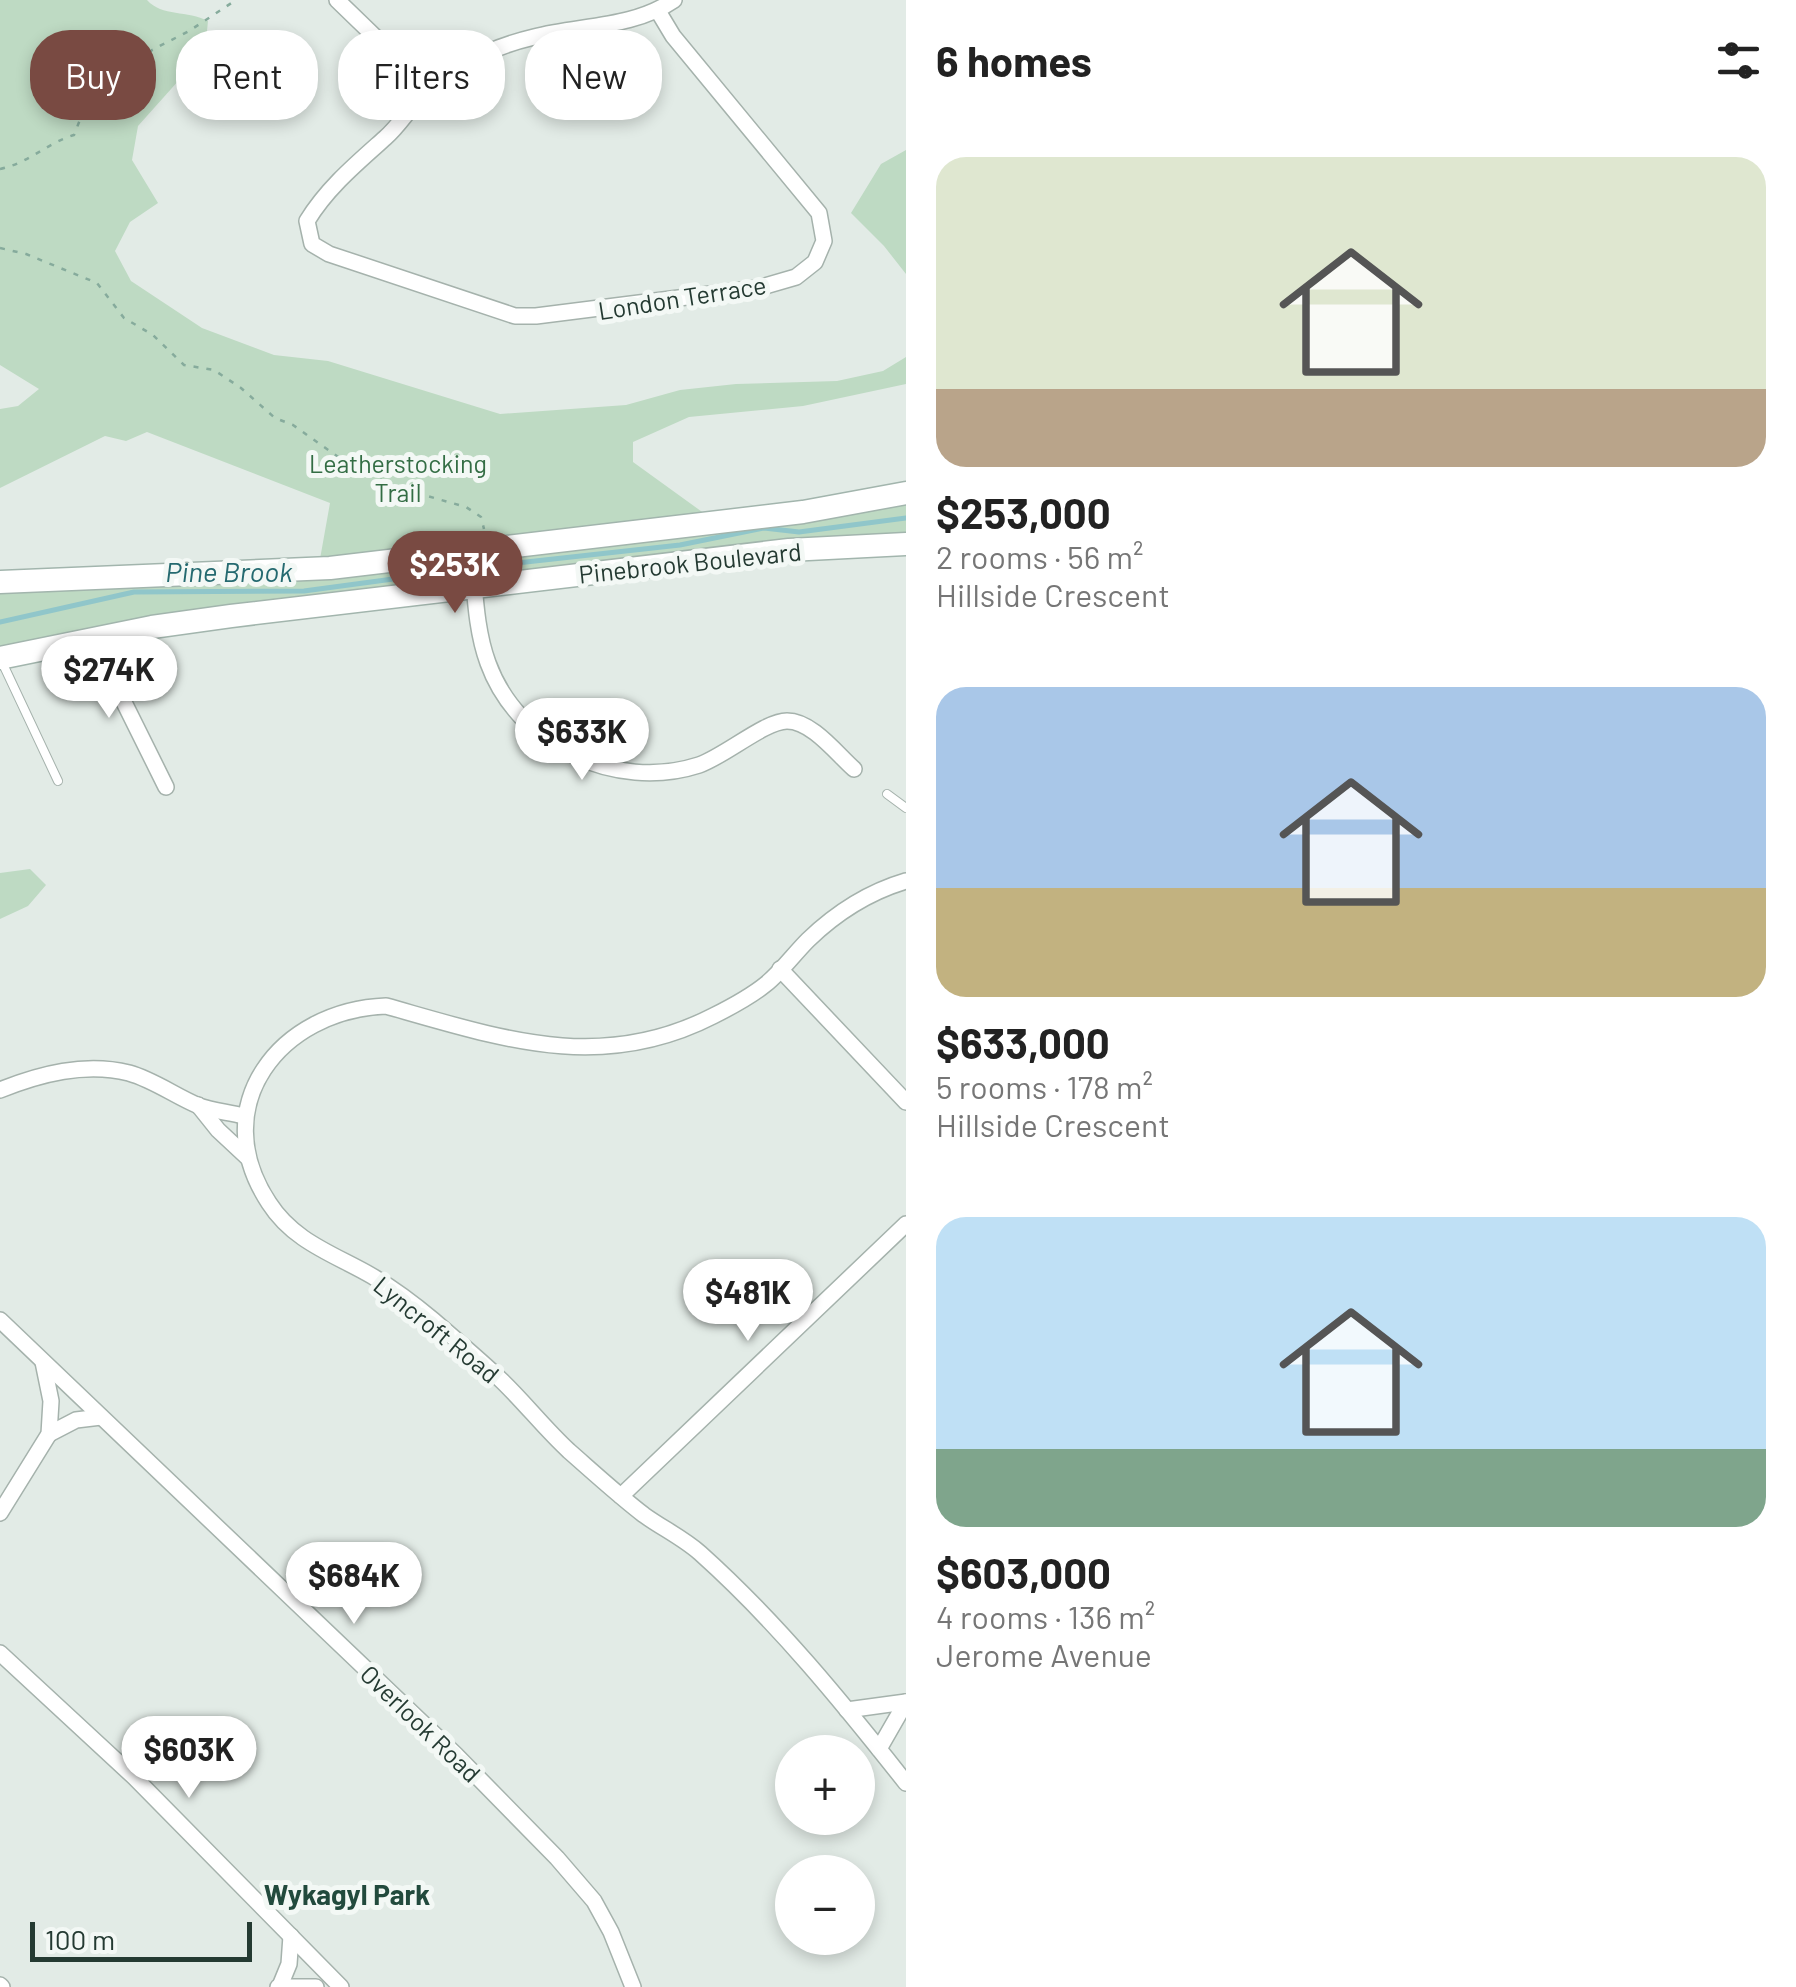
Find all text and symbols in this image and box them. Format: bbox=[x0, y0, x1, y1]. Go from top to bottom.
chip: Buy bbox=[30, 30, 156, 120]
chip: Rent bbox=[176, 30, 318, 120]
chip: Filters bbox=[338, 30, 505, 120]
chip: New bbox=[525, 30, 662, 120]
icon: filters bbox=[1711, 33, 1766, 88]
text: 6 homes bbox=[936, 35, 1092, 85]
icon: home bbox=[1261, 222, 1441, 402]
street label: London Terrace bbox=[596, 269, 768, 325]
park label: Leatherstocking Trail bbox=[309, 448, 487, 507]
text: $253,000 bbox=[936, 487, 1111, 537]
pin: $253K bbox=[385, 531, 525, 616]
street label: Pinebrook Boulevard bbox=[577, 535, 803, 589]
text: 2 rooms · 56 m² bbox=[936, 537, 1144, 575]
text: $253K bbox=[410, 544, 500, 582]
water label: Pine Brook bbox=[165, 554, 293, 588]
text: Hillside Crescent bbox=[936, 575, 1170, 613]
pin: $274K bbox=[39, 636, 179, 721]
text: $274K bbox=[63, 649, 155, 687]
pin: $633K bbox=[512, 698, 652, 783]
text: $633K bbox=[537, 711, 627, 749]
icon: home bbox=[1261, 752, 1441, 932]
text: $633,000 bbox=[936, 1017, 1110, 1067]
text: 5 rooms · 178 m² bbox=[936, 1067, 1153, 1105]
text: Hillside Crescent bbox=[936, 1105, 1170, 1143]
pin: $481K bbox=[678, 1259, 818, 1344]
street label: Lyncroft Road bbox=[368, 1269, 506, 1389]
text: $481K bbox=[705, 1272, 791, 1310]
icon: home bbox=[1261, 1282, 1441, 1462]
pin: $684K bbox=[284, 1542, 424, 1627]
text: $603,000 bbox=[936, 1547, 1111, 1597]
text: $684K bbox=[308, 1555, 400, 1593]
text: 4 rooms · 136 m² bbox=[936, 1597, 1155, 1635]
text: Jerome Avenue bbox=[936, 1635, 1152, 1673]
street label: Overlook Road bbox=[355, 1658, 487, 1788]
pin: $603K bbox=[119, 1716, 259, 1801]
text: $603K bbox=[143, 1729, 235, 1767]
map controls bbox=[775, 1735, 875, 1955]
button: + bbox=[775, 1735, 875, 1835]
button: − bbox=[775, 1855, 875, 1955]
district label: Wykagyl Park bbox=[264, 1877, 430, 1911]
scale bar bbox=[30, 1917, 252, 1962]
text: 100 m bbox=[45, 1922, 115, 1956]

